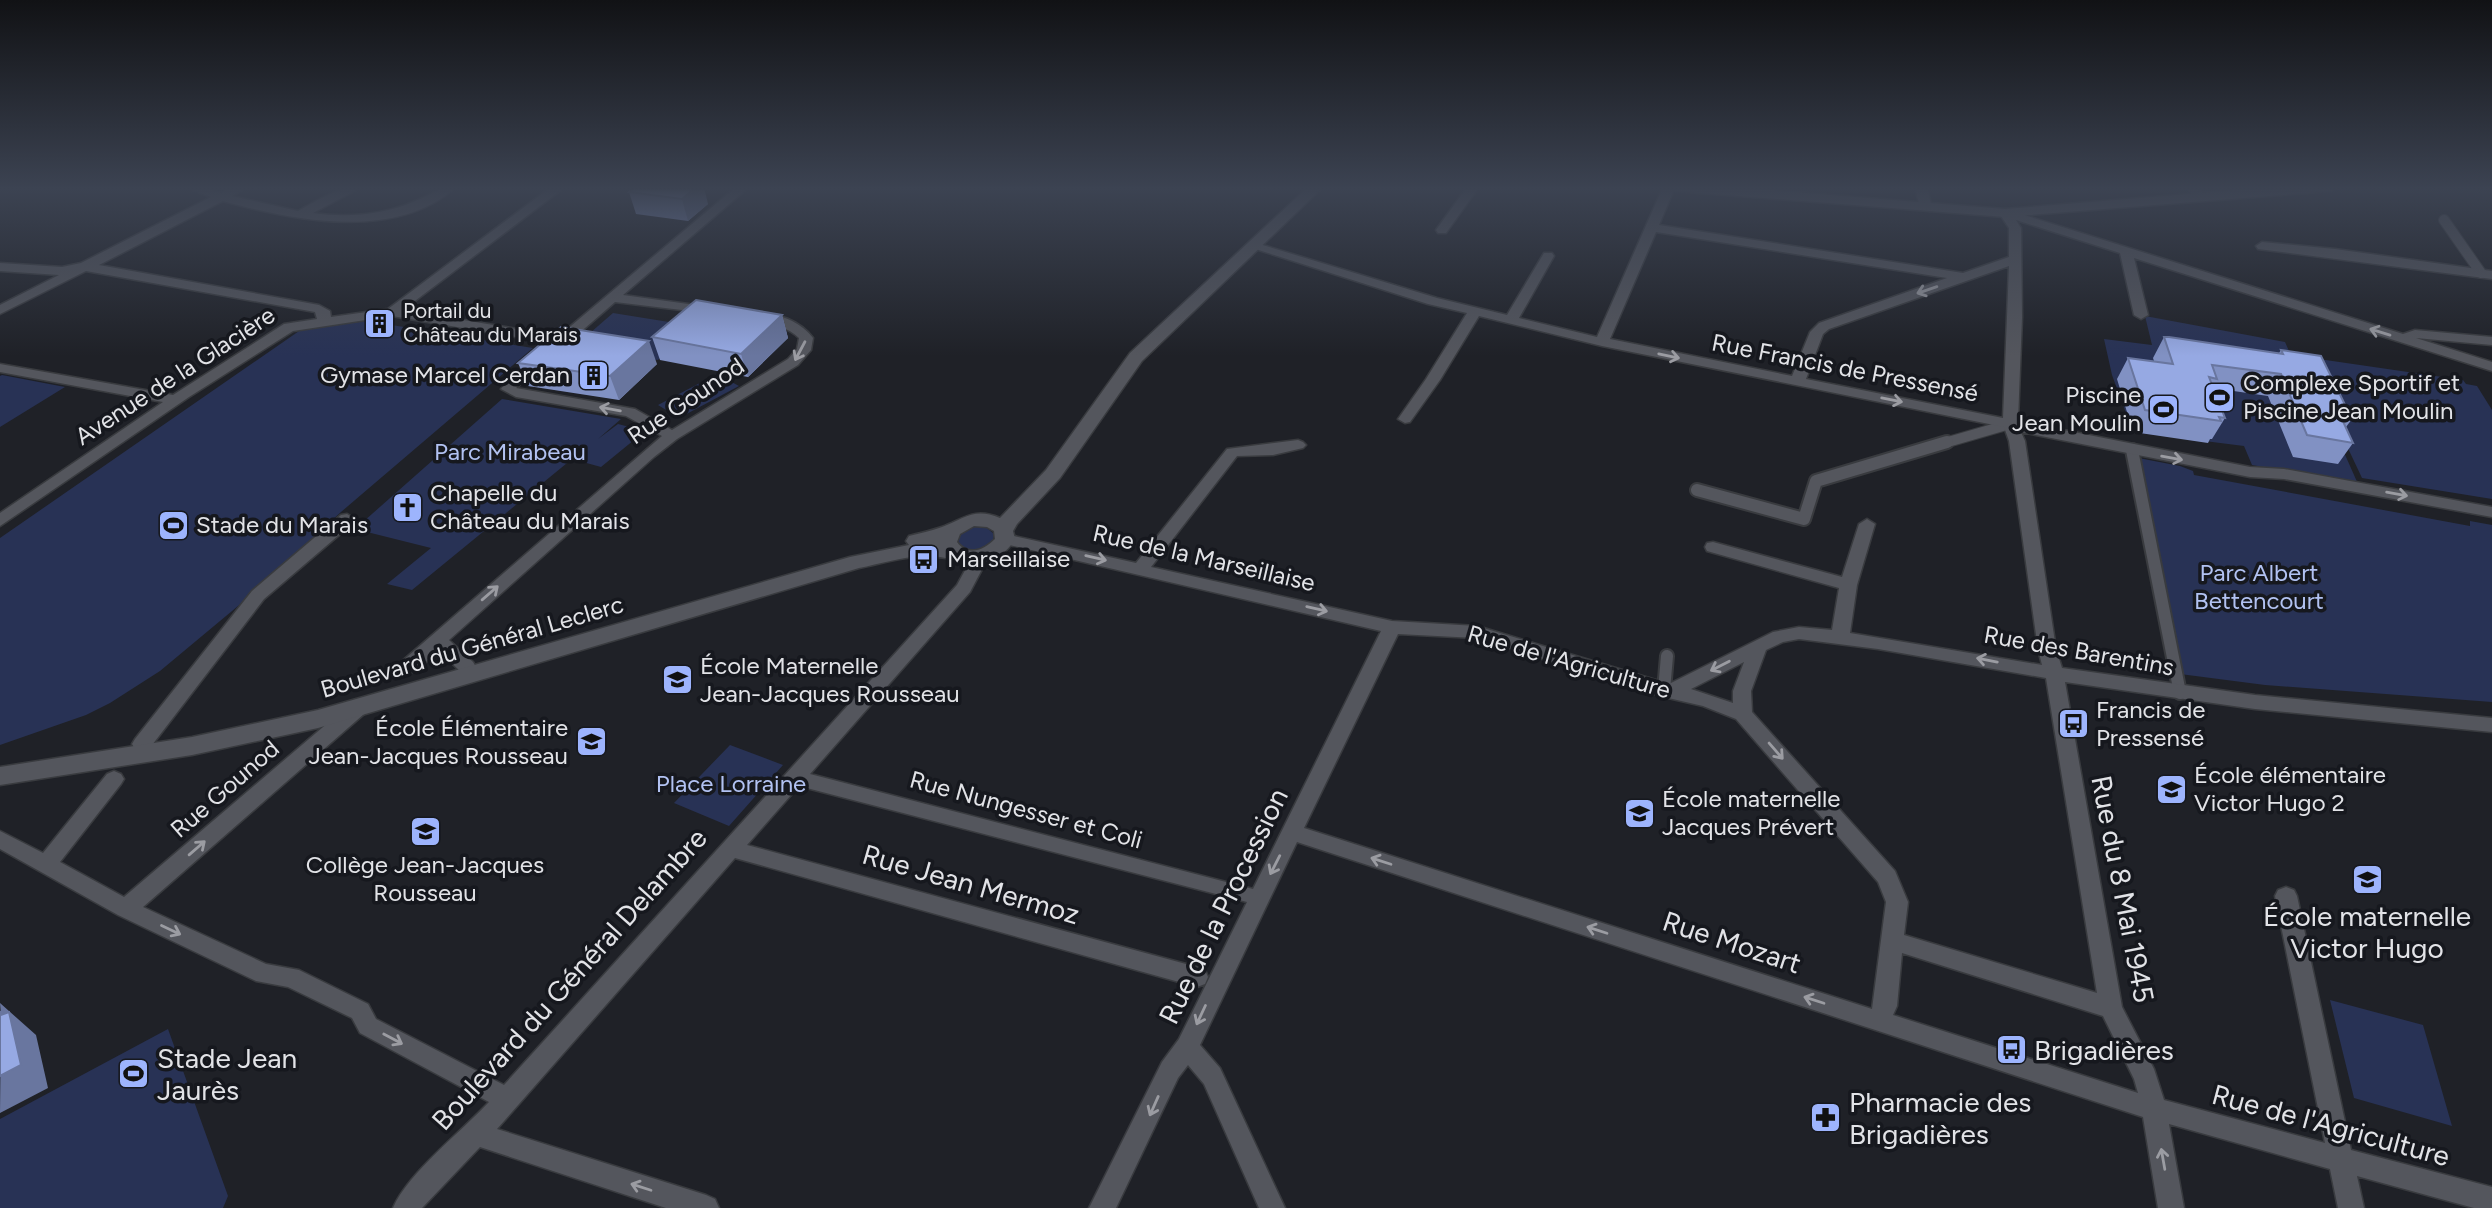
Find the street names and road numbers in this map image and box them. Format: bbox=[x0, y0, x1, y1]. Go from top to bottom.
street label: Avenue de la Glacière bbox=[69, 300, 280, 451]
street label: Rue Francis de Pressensé bbox=[1709, 327, 1981, 408]
street label: Rue Gounod bbox=[622, 351, 750, 450]
street label: Rue de la Marseillaise bbox=[1090, 518, 1318, 597]
street label: Boulevard du Général Leclerc bbox=[317, 589, 627, 704]
street label: Rue de l'Agriculture bbox=[1464, 619, 1674, 704]
street label: Rue des Barentins bbox=[1982, 620, 2176, 681]
street label: Rue Gounod bbox=[164, 734, 285, 844]
street label: Rue Nungesser et Coli bbox=[907, 764, 1146, 855]
street label: Rue du 8 Mai 1945 bbox=[2084, 773, 2162, 1005]
street label: Rue de la Procession bbox=[1151, 783, 1295, 1029]
street label: Boulevard du Général Delambre bbox=[424, 821, 714, 1137]
street label: Rue Jean Mermoz bbox=[859, 837, 1083, 931]
street label: Rue Mozart bbox=[1659, 904, 1805, 980]
street label: Rue de l'Agriculture bbox=[2208, 1077, 2454, 1173]

